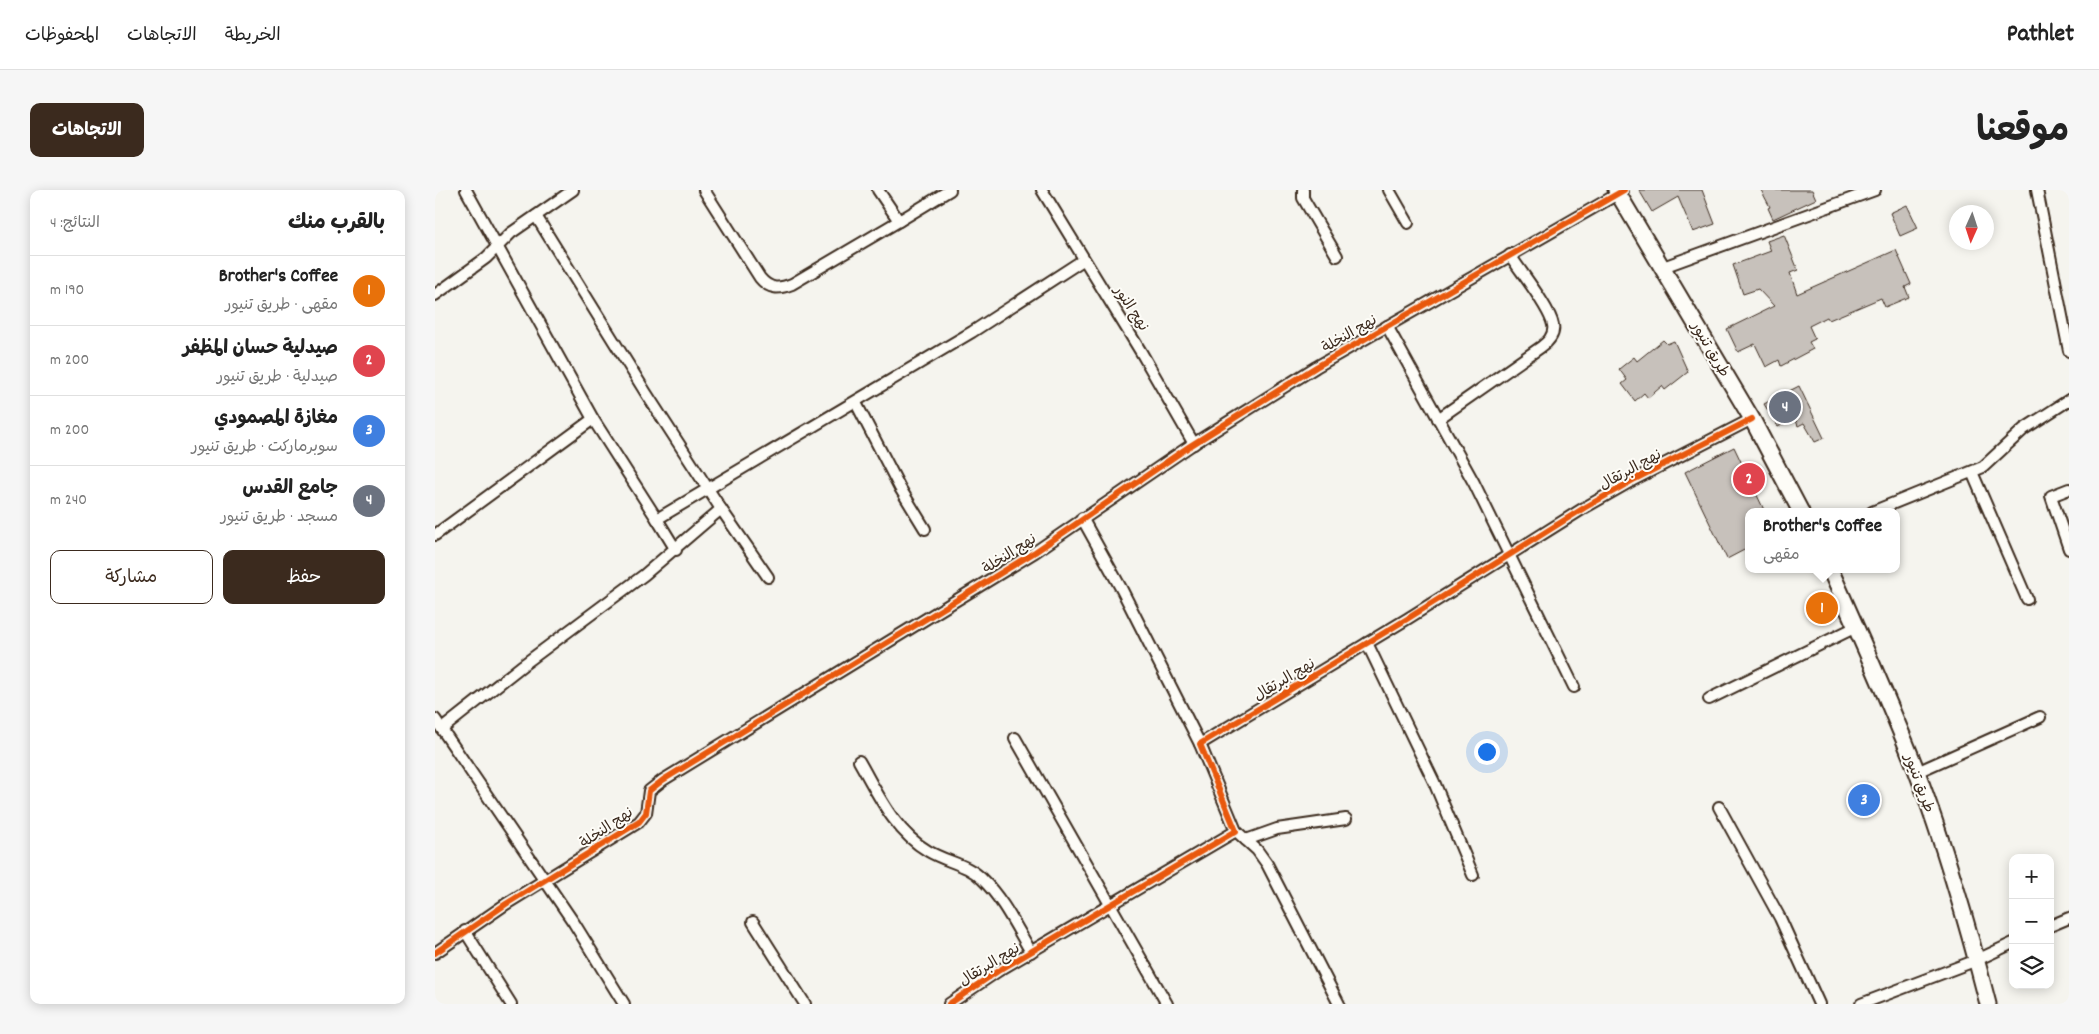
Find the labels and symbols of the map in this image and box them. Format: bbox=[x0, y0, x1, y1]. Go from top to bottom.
north arrow bbox=[1949, 205, 1994, 250]
street label: نهج النور bbox=[1107, 281, 1153, 336]
street label: نهج النخلة bbox=[1318, 310, 1382, 359]
street label: طريق تنيور bbox=[1684, 317, 1734, 382]
pin: 4 bbox=[1769, 388, 1801, 426]
street label: نهج البرتقال bbox=[1596, 445, 1666, 497]
pin: 2 bbox=[1733, 460, 1765, 498]
street label: نهج النخلة bbox=[979, 529, 1042, 580]
pin: 1 bbox=[1806, 589, 1838, 627]
street label: نهج البرتقال bbox=[1250, 654, 1320, 708]
your location bbox=[1474, 739, 1500, 765]
street label: طريق تنيور bbox=[1897, 750, 1939, 816]
pin: 3 bbox=[1848, 781, 1880, 819]
street label: نهج النخلة bbox=[576, 803, 638, 855]
street label: نهج البرتقال bbox=[955, 938, 1025, 993]

